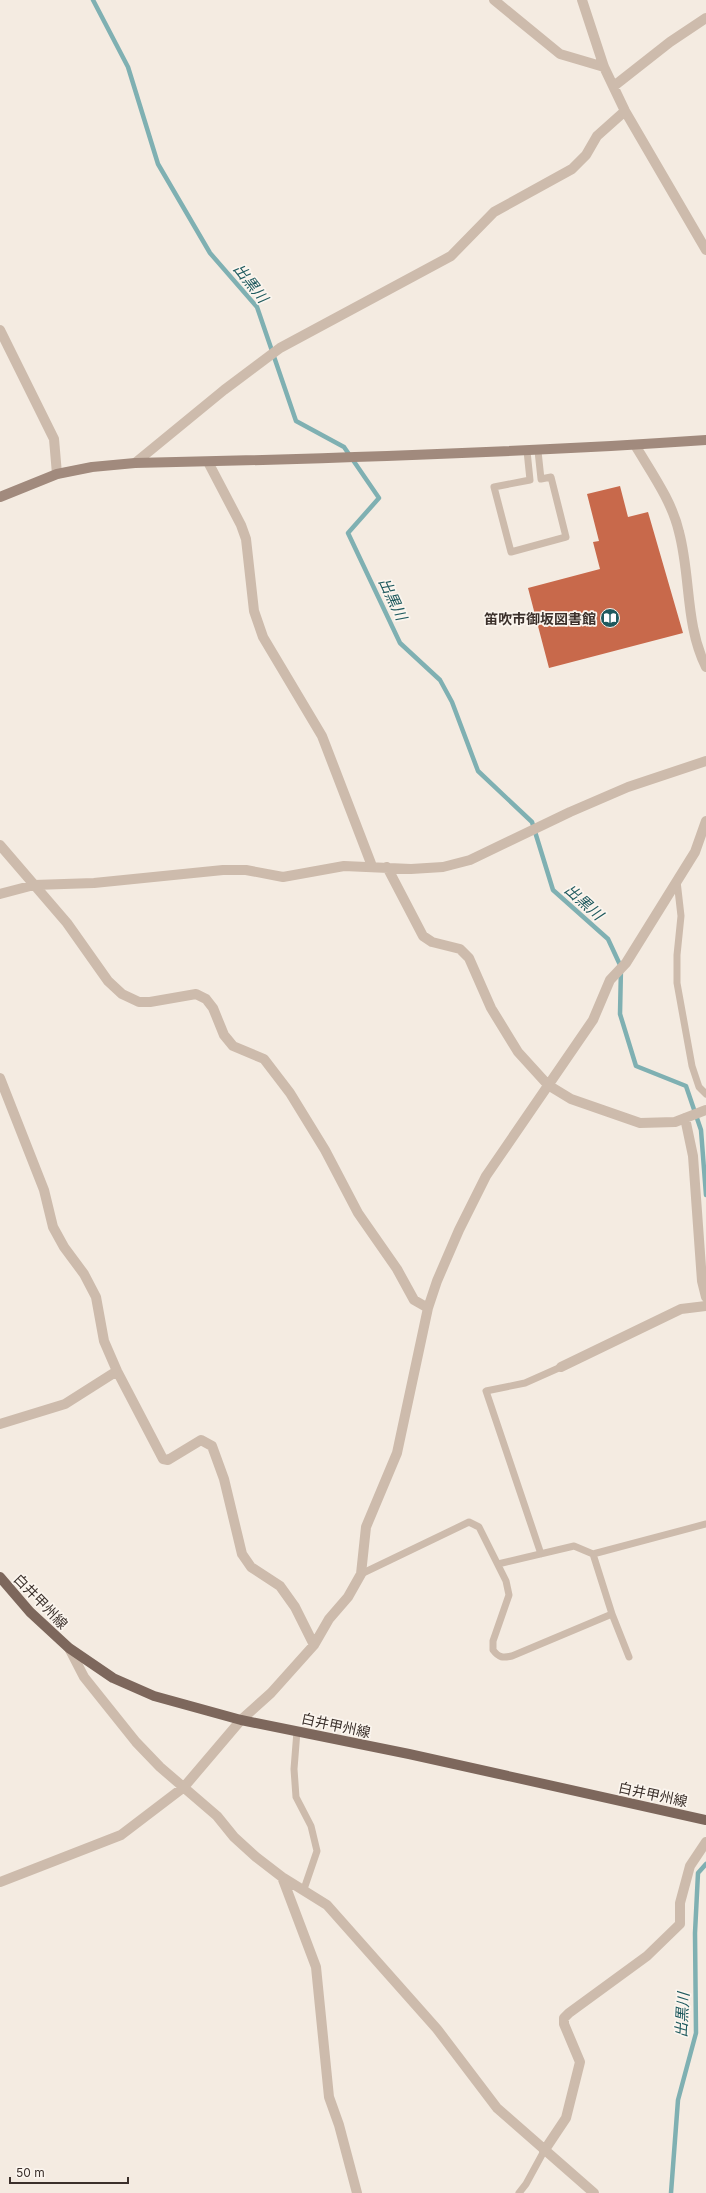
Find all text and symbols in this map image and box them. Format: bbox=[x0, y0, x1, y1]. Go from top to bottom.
water label: 出黒川 bbox=[230, 259, 274, 308]
water label: 出黒川 bbox=[375, 575, 412, 625]
library icon: 笛吹市御坂図書館 bbox=[599, 607, 621, 629]
place label: 笛吹市御坂図書館 bbox=[484, 610, 596, 627]
water label: 出黒川 bbox=[561, 880, 609, 925]
street label: 白井甲州線 bbox=[11, 1570, 71, 1632]
street label: 白井甲州線 bbox=[300, 1709, 372, 1741]
street label: 白井甲州線 bbox=[617, 1778, 689, 1810]
water label: 出黒川 bbox=[671, 1990, 693, 2038]
scale bar bbox=[10, 2159, 128, 2185]
text: 50 m bbox=[16, 2165, 45, 2180]

